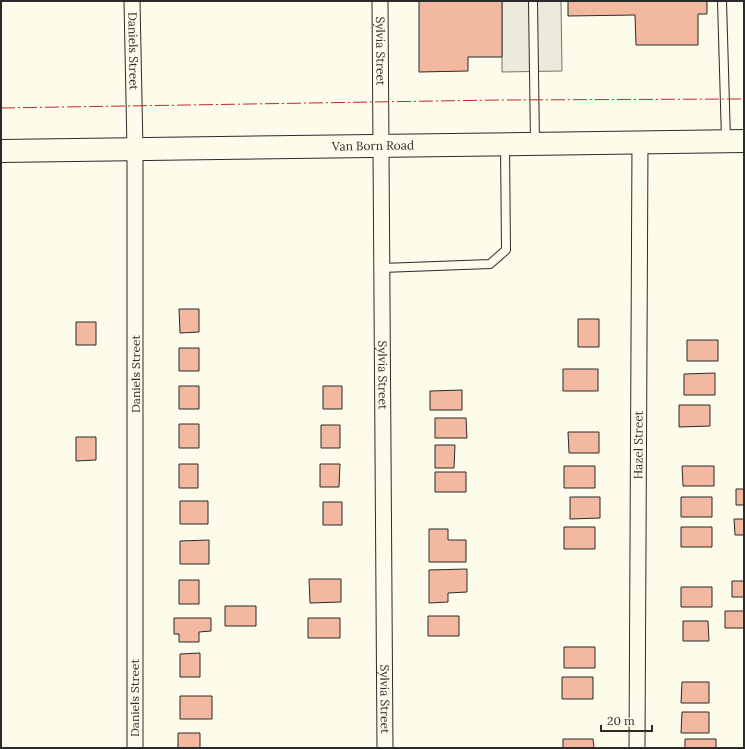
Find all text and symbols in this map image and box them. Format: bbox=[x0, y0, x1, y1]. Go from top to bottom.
street label: Daniels Street bbox=[125, 12, 142, 91]
street label: Sylvia Street bbox=[373, 16, 389, 86]
street label: Van Born Road bbox=[331, 137, 414, 154]
street label: Daniels Street bbox=[128, 335, 143, 413]
street label: Sylvia Street bbox=[375, 340, 391, 410]
street label: Hazel Street bbox=[630, 410, 646, 479]
street label: Daniels Street bbox=[127, 659, 142, 737]
street label: Sylvia Street bbox=[377, 664, 393, 734]
scale bar bbox=[601, 707, 652, 733]
text: 20 m bbox=[607, 713, 635, 728]

